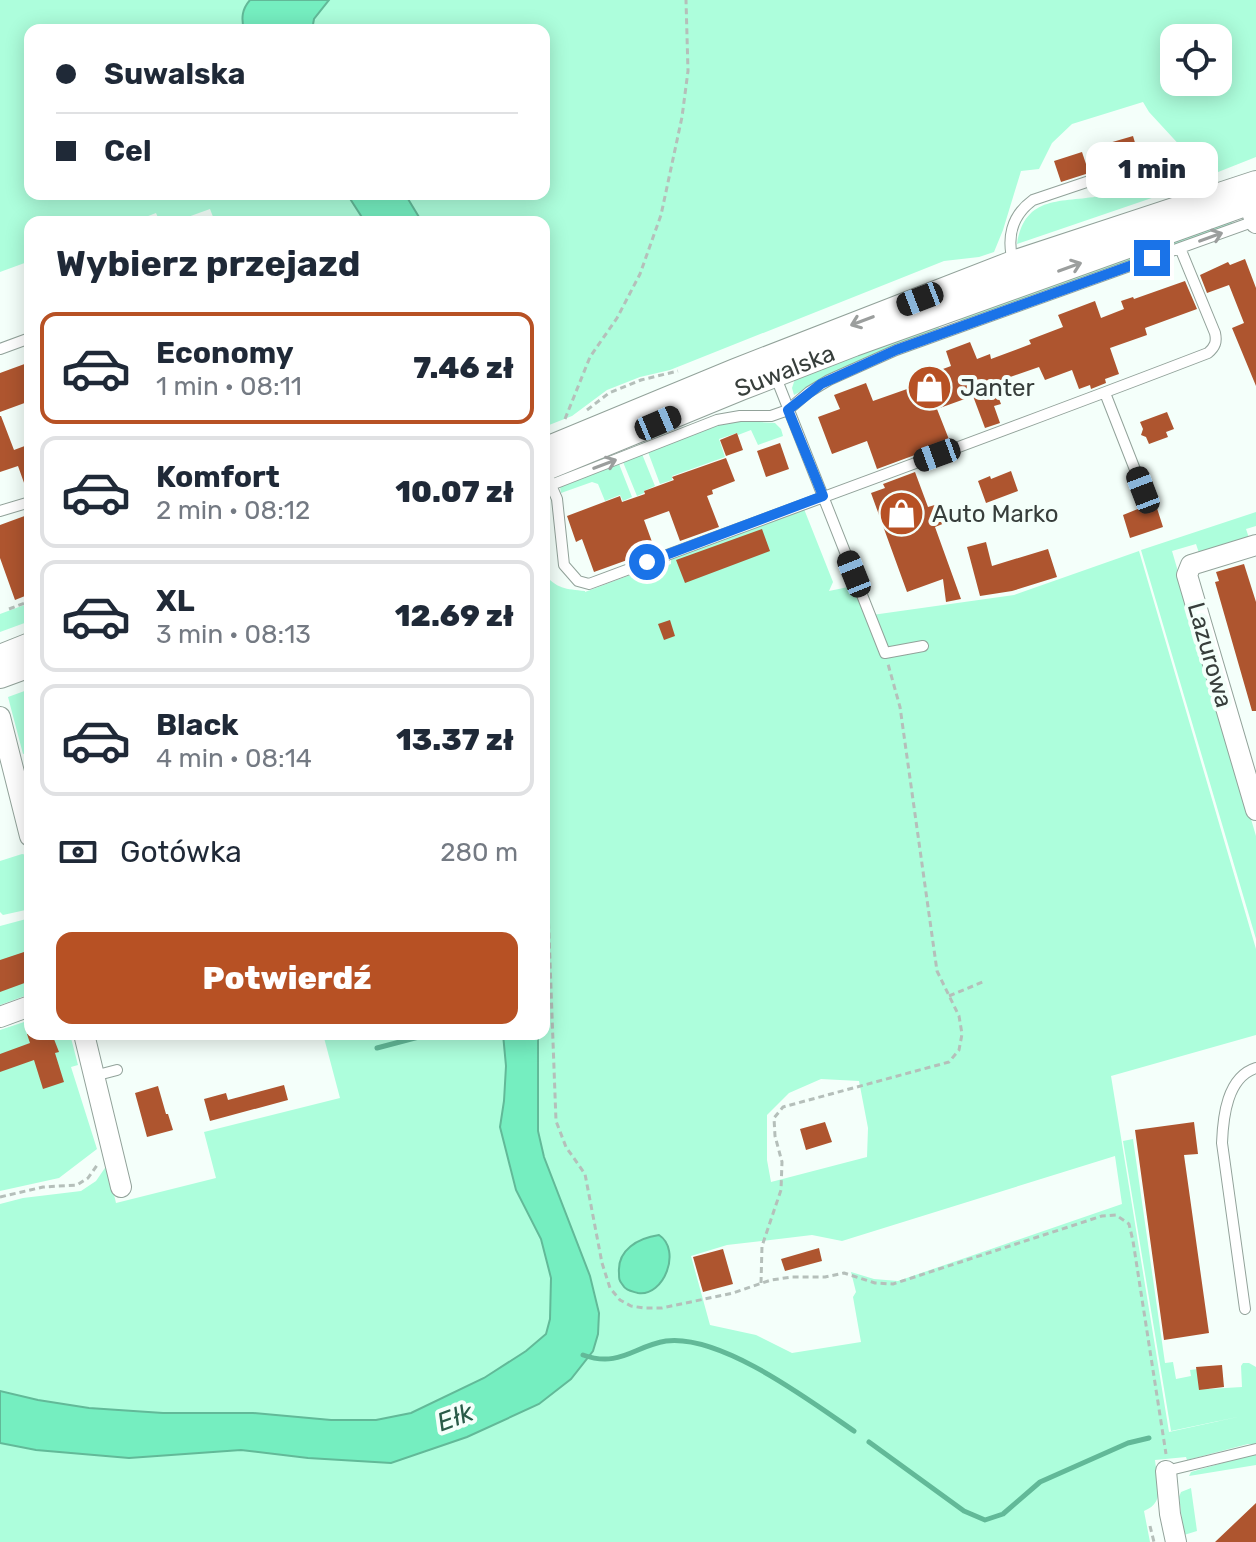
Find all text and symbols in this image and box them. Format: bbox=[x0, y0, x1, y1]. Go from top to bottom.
map controls bbox=[1160, 24, 1232, 96]
button: locate bbox=[1160, 24, 1232, 96]
text: Suwalska bbox=[104, 56, 246, 92]
text: Cel bbox=[104, 133, 151, 169]
callout: 1 min bbox=[1086, 142, 1218, 198]
text: 1 min bbox=[1118, 154, 1186, 185]
one-way arrow bbox=[1198, 229, 1223, 243]
route end bbox=[1134, 240, 1170, 276]
text: Wybierz przejazd bbox=[56, 242, 361, 285]
one-way arrow bbox=[1057, 258, 1082, 273]
car bbox=[893, 279, 947, 319]
one-way arrow bbox=[850, 315, 875, 329]
icon: car bbox=[60, 332, 132, 404]
text: Economy bbox=[156, 335, 294, 371]
street label: Suwalska bbox=[731, 339, 839, 403]
text: 7.46 zł bbox=[413, 350, 514, 386]
shop icon: Janter bbox=[905, 364, 953, 412]
text: 1 min · 08:11 bbox=[156, 371, 302, 402]
place label: Janter bbox=[960, 374, 1035, 402]
car bbox=[631, 403, 685, 443]
car bbox=[910, 436, 964, 474]
icon: car bbox=[60, 456, 132, 528]
one-way arrow bbox=[592, 456, 617, 470]
text: Komfort bbox=[156, 459, 280, 495]
car bbox=[1123, 463, 1163, 517]
text: 10.07 zł bbox=[395, 474, 514, 510]
shop icon: Auto Marko bbox=[877, 490, 925, 538]
text: 2 min · 08:12 bbox=[156, 495, 310, 526]
place label: Auto Marko bbox=[932, 500, 1058, 528]
route start bbox=[629, 544, 665, 580]
car bbox=[834, 547, 874, 601]
icon: car bbox=[60, 580, 132, 652]
text: XL bbox=[156, 583, 195, 619]
text: 12.69 zł bbox=[395, 598, 514, 634]
street label: Lazurowa bbox=[1182, 599, 1238, 711]
text: 3 min · 08:13 bbox=[156, 619, 311, 650]
icon: car bbox=[60, 704, 132, 776]
text: Black bbox=[156, 707, 239, 743]
text: 13.37 zł bbox=[396, 722, 514, 758]
text: 4 min · 08:14 bbox=[156, 743, 312, 774]
icon: cash bbox=[56, 830, 100, 874]
text: Gotówka bbox=[120, 834, 242, 870]
text: 280 m bbox=[440, 837, 518, 868]
button: Potwierdź bbox=[56, 932, 518, 1024]
water label: Ełk bbox=[433, 1396, 478, 1438]

